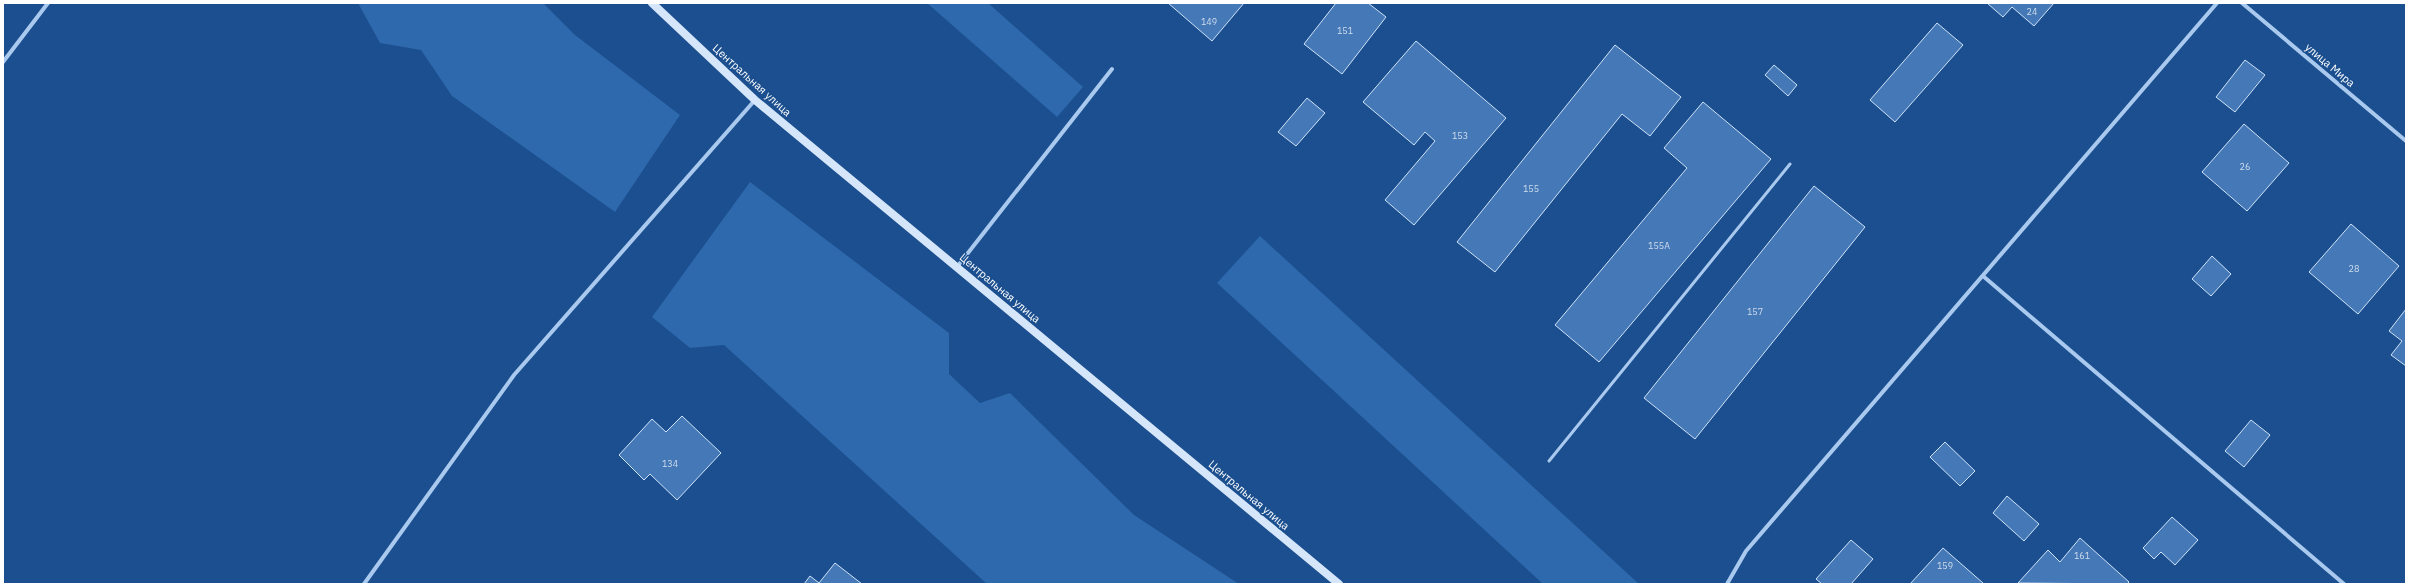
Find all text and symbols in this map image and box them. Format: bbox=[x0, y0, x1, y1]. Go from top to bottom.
house number: 24 bbox=[2027, 6, 2037, 17]
house number: 149 bbox=[1201, 16, 1217, 27]
house number: 151 bbox=[1337, 25, 1353, 36]
street label: улица Мира bbox=[2302, 40, 2358, 90]
street label: Центральная улица bbox=[710, 41, 794, 119]
house number: 153 bbox=[1452, 130, 1468, 141]
house number: 26 bbox=[2240, 161, 2250, 172]
house number: 155 bbox=[1523, 183, 1539, 194]
house number: 155А bbox=[1648, 240, 1670, 251]
street label: Центральная улица bbox=[957, 250, 1043, 326]
house number: 28 bbox=[2349, 263, 2359, 274]
house number: 157 bbox=[1747, 306, 1763, 317]
street label: Центральная улица bbox=[1206, 457, 1292, 533]
house number: 134 bbox=[662, 458, 678, 469]
house number: 161 bbox=[2074, 550, 2090, 561]
house number: 159 bbox=[1937, 560, 1953, 571]

